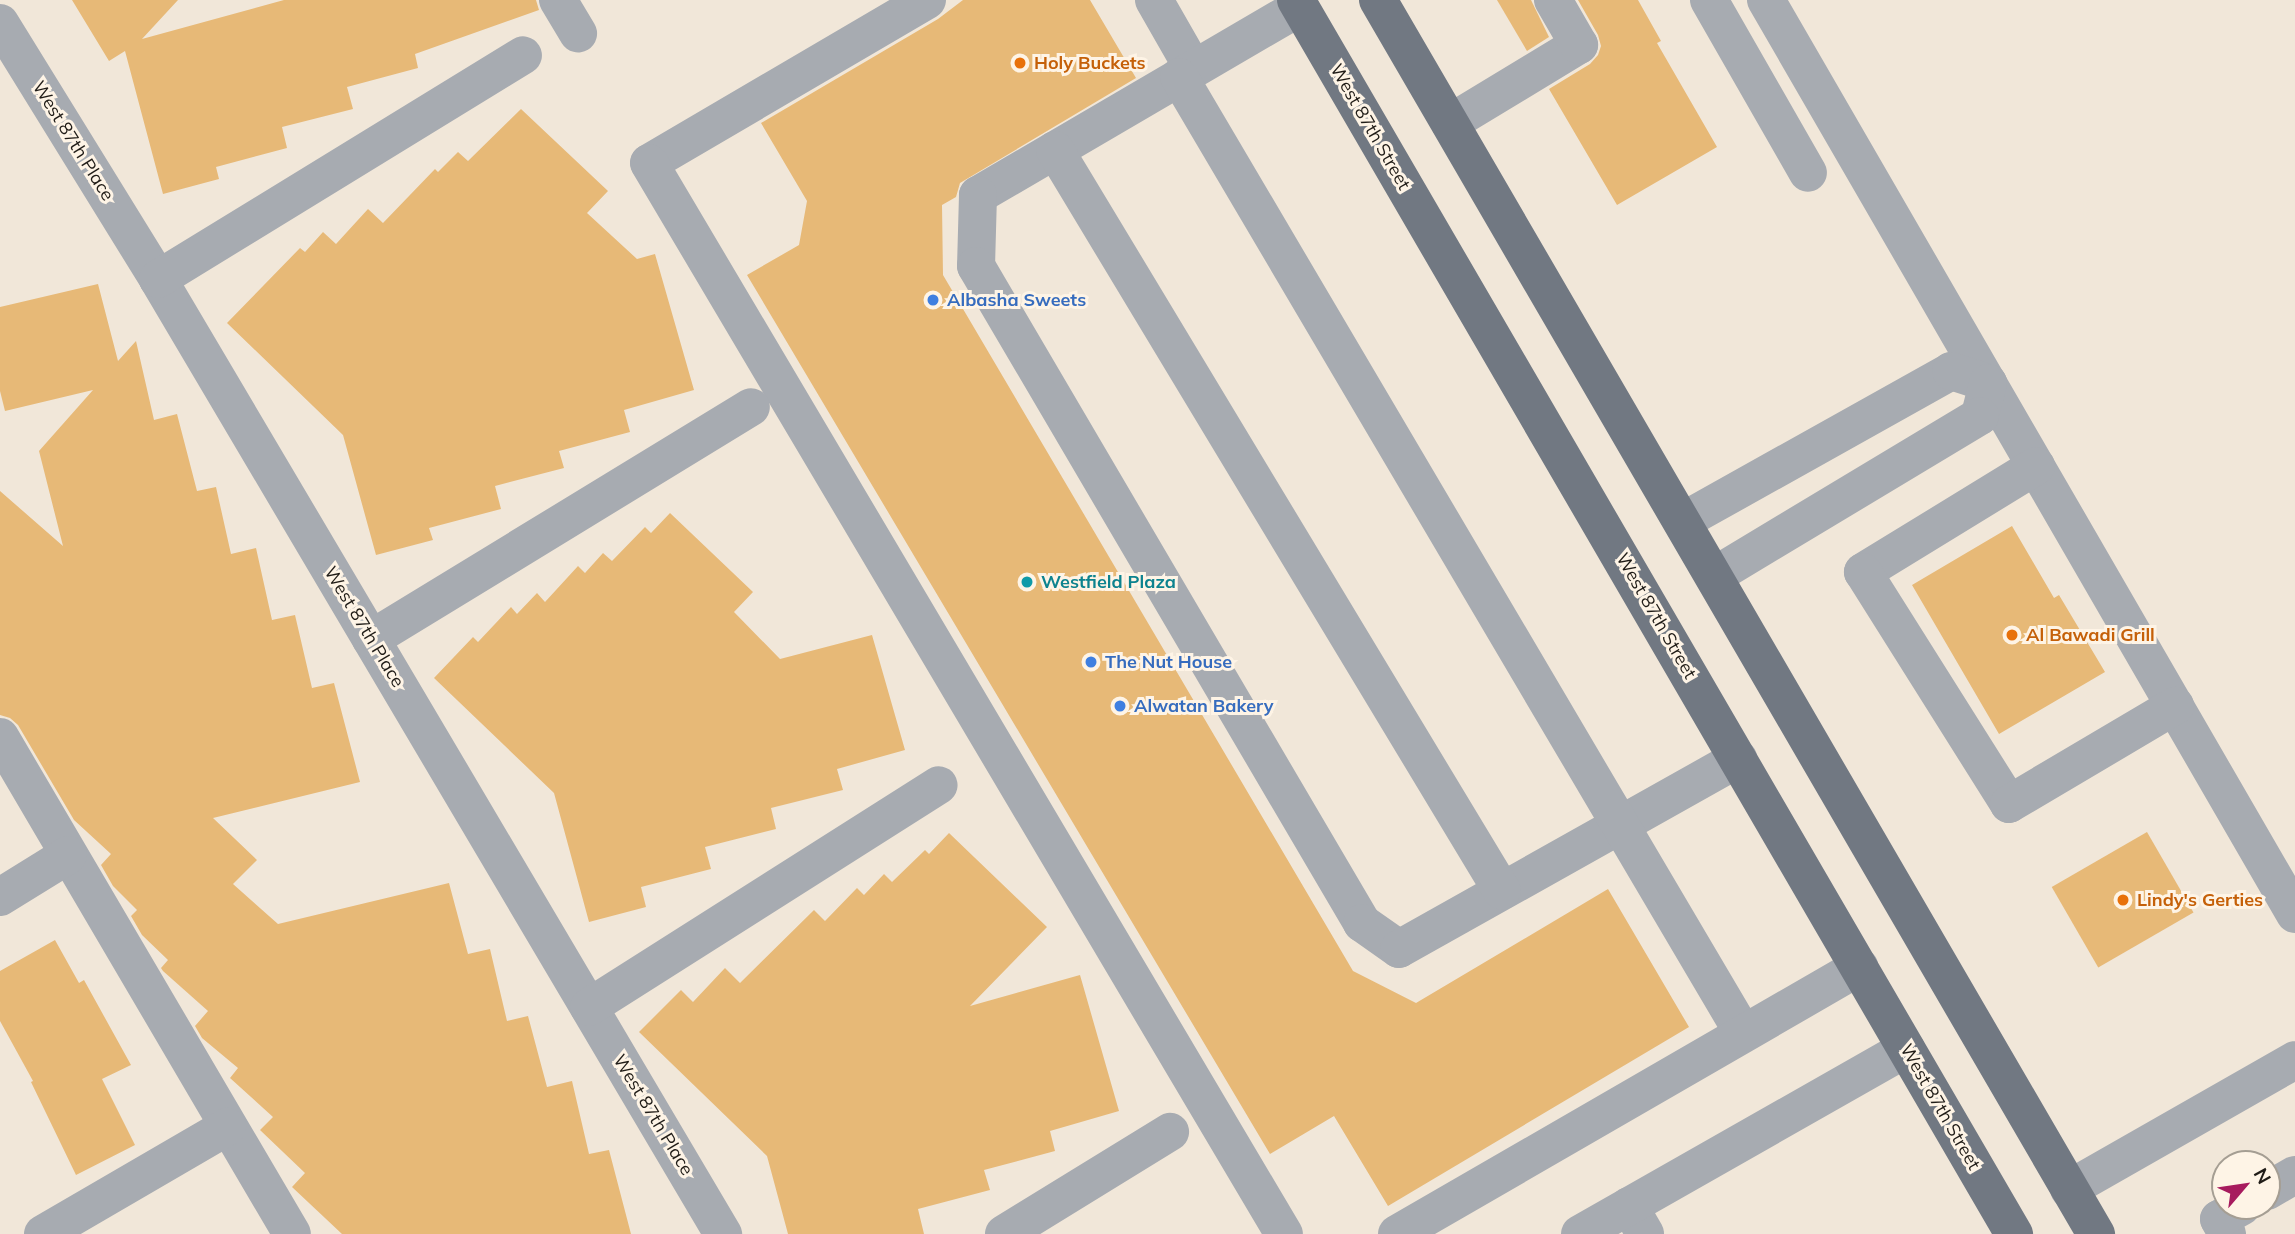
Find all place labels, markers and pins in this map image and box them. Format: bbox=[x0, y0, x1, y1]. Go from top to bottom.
place label: Holy Buckets bbox=[1034, 52, 1146, 74]
marker: Holy Buckets bbox=[1012, 55, 1028, 71]
place label: Albasha Sweets bbox=[947, 289, 1086, 311]
marker: Albasha Sweets bbox=[925, 292, 941, 308]
place label: Westfield Plaza bbox=[1041, 571, 1176, 593]
marker: Westfield Plaza bbox=[1019, 574, 1035, 590]
place label: Al Bawadi Grill bbox=[2026, 624, 2155, 646]
marker: Al Bawadi Grill bbox=[2004, 627, 2020, 643]
place label: The Nut House bbox=[1105, 651, 1232, 673]
marker: The Nut House bbox=[1083, 654, 1099, 670]
place label: Alwatan Bakery bbox=[1134, 695, 1273, 717]
marker: Alwatan Bakery bbox=[1112, 698, 1128, 714]
place label: Lindy's Gerties bbox=[2137, 889, 2263, 911]
marker: Lindy's Gerties bbox=[2115, 892, 2131, 908]

